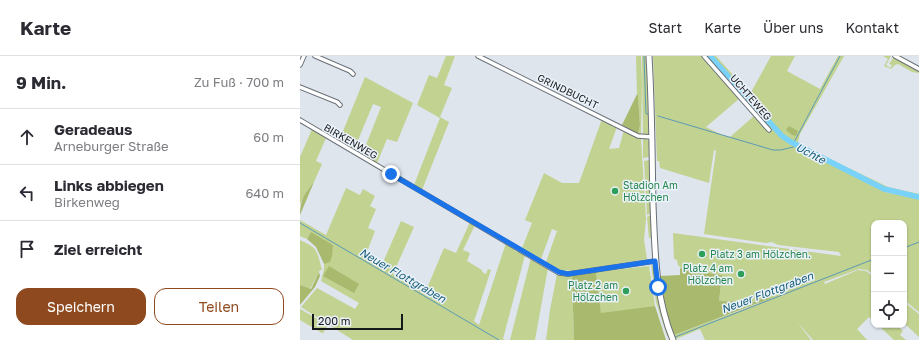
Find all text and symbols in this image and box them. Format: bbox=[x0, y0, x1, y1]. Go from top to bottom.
text: Karte bbox=[20, 16, 71, 39]
text: Start bbox=[649, 19, 682, 36]
text: Karte bbox=[704, 19, 741, 36]
text: Über uns bbox=[763, 19, 823, 36]
text: Kontakt bbox=[845, 19, 899, 36]
street label: GRINDBUCHT bbox=[536, 71, 600, 111]
text: 9 Min. bbox=[16, 72, 67, 93]
street label: UCHTEWEG bbox=[728, 72, 774, 122]
text: Zu Fuß · 700 m bbox=[194, 74, 284, 90]
text: Geradeaus bbox=[54, 120, 132, 138]
street label: BIRKENWEG bbox=[322, 121, 380, 161]
icon: ahead bbox=[16, 126, 38, 148]
text: 60 m bbox=[253, 129, 284, 145]
text: Arneburger Straße bbox=[54, 138, 169, 154]
water label: Uchte bbox=[794, 140, 829, 167]
route end bbox=[382, 165, 400, 183]
text: Links abbiegen bbox=[54, 176, 164, 194]
place label: Stadion Am Hölzchen bbox=[623, 179, 678, 203]
icon: left bbox=[16, 182, 38, 204]
text: 640 m bbox=[245, 185, 284, 201]
marker: Stadion Am Hölzchen bbox=[610, 186, 620, 196]
text: Birkenweg bbox=[54, 194, 120, 210]
map controls bbox=[871, 220, 907, 328]
button: + bbox=[871, 220, 907, 256]
icon: arrive bbox=[16, 238, 38, 260]
text: Ziel erreicht bbox=[54, 240, 142, 258]
water label: Neuer Flottgraben bbox=[357, 245, 449, 306]
place label: Platz 3 am Hölzchen. bbox=[710, 248, 811, 260]
marker: Platz 3 am Hölzchen. bbox=[697, 249, 707, 259]
button: − bbox=[871, 256, 907, 292]
place label: Platz 4 am Hölzchen bbox=[683, 262, 733, 286]
water label: Neuer Flottgraben bbox=[719, 268, 816, 316]
marker: Platz 4 am Hölzchen bbox=[736, 269, 746, 279]
route start bbox=[649, 278, 667, 296]
place label: Platz 2 am Hölzchen bbox=[568, 279, 618, 303]
marker: Platz 2 am Hölzchen bbox=[621, 286, 631, 296]
button: Speichern bbox=[16, 288, 146, 325]
button: Teilen bbox=[154, 288, 284, 325]
button: locate bbox=[871, 292, 907, 328]
scale bar bbox=[312, 312, 403, 331]
text: 200 m bbox=[318, 314, 351, 327]

